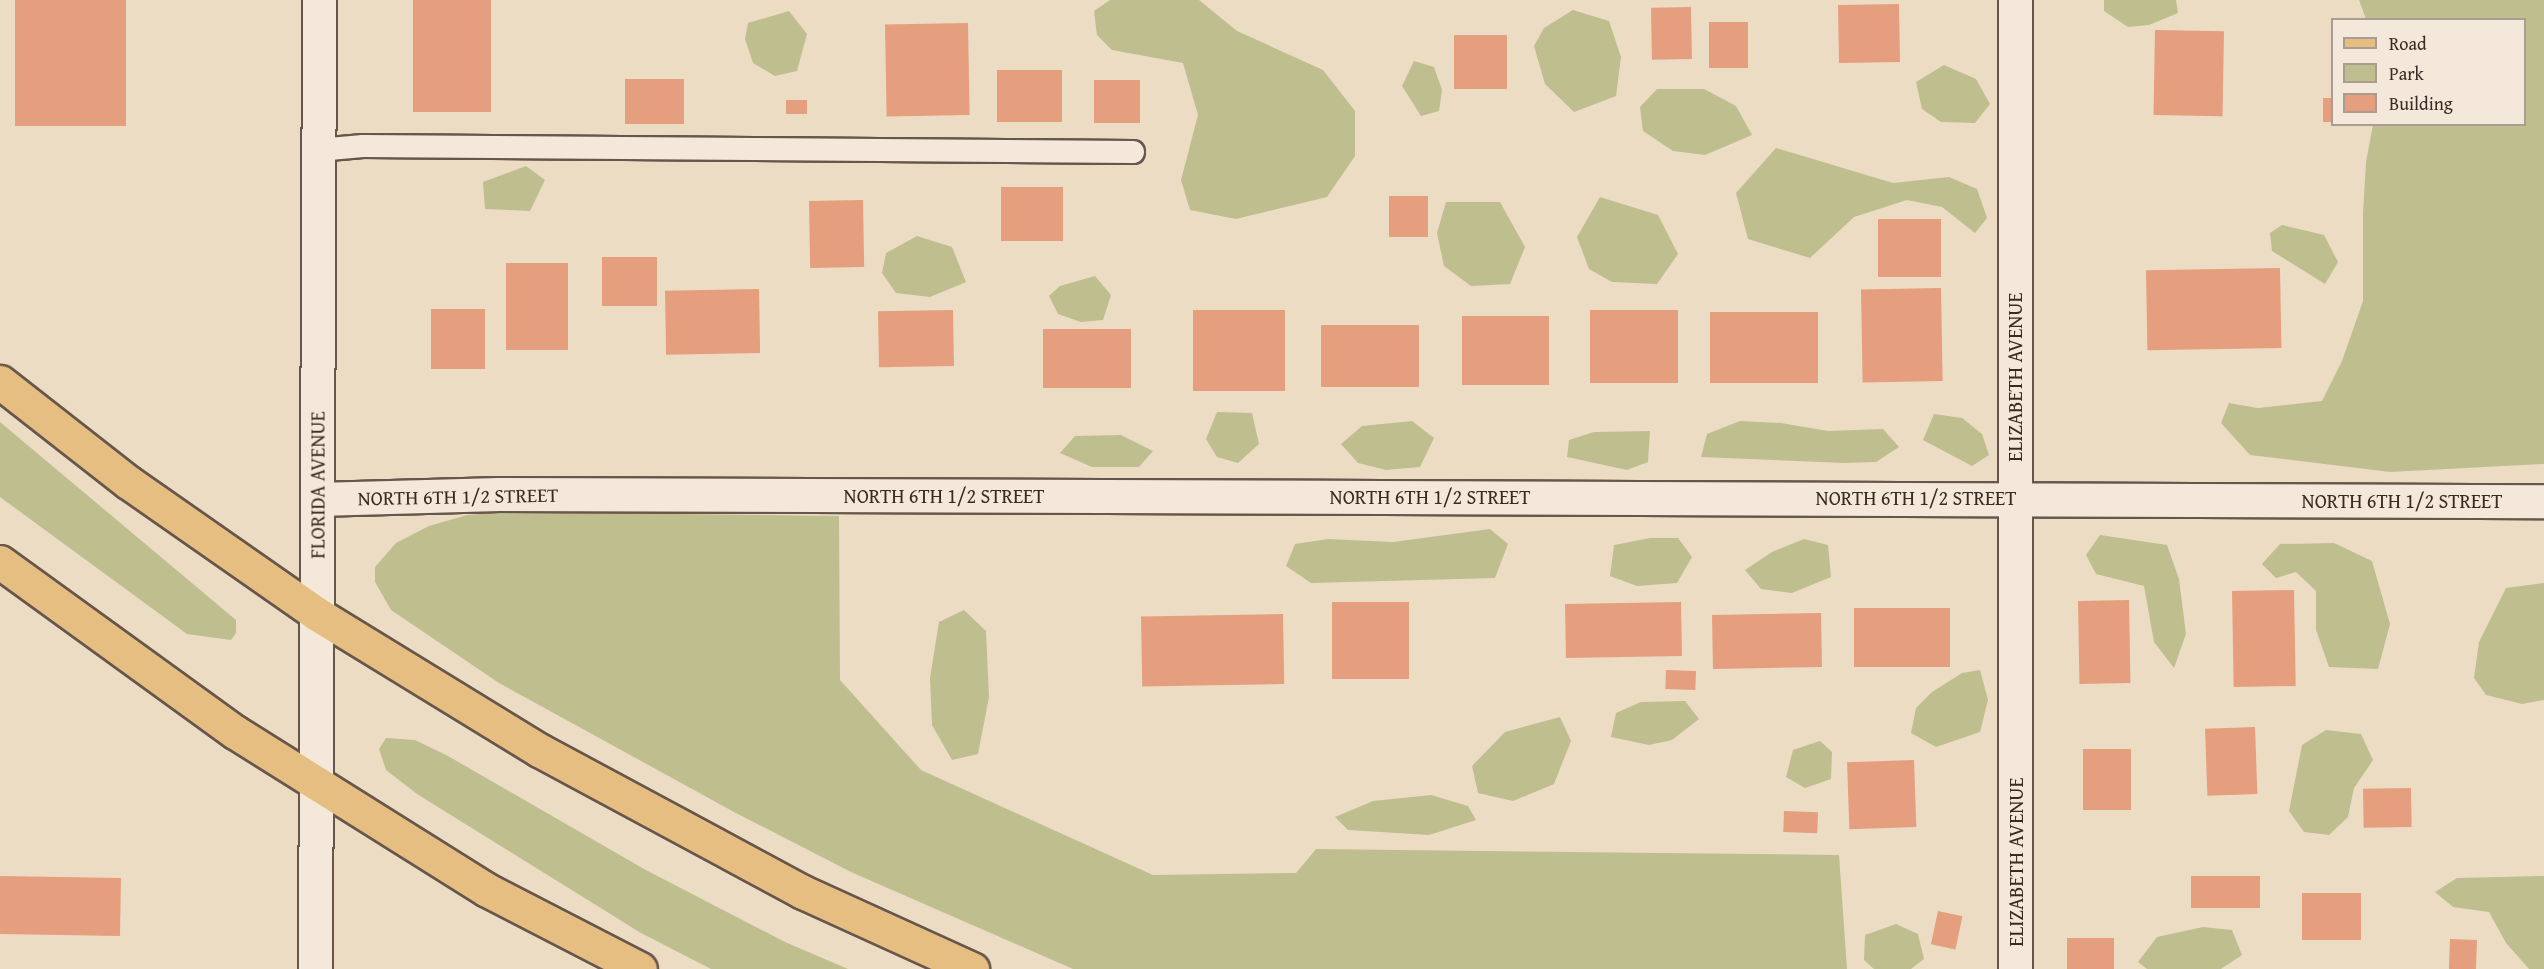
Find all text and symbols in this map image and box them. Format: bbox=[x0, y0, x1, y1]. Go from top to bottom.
legend bbox=[2331, 18, 2526, 126]
text: Road bbox=[2389, 30, 2427, 57]
text: Park bbox=[2389, 60, 2424, 87]
text: Building bbox=[2389, 90, 2453, 117]
street label: ELIZABETH AVENUE bbox=[2002, 292, 2026, 462]
street label: FLORIDA AVENUE bbox=[305, 411, 329, 559]
street label: NORTH 6TH 1/2 STREET bbox=[357, 482, 559, 510]
street label: NORTH 6TH 1/2 STREET bbox=[844, 483, 1044, 507]
street label: NORTH 6TH 1/2 STREET bbox=[1330, 484, 1530, 508]
street label: NORTH 6TH 1/2 STREET bbox=[1816, 485, 2016, 509]
street label: NORTH 6TH 1/2 STREET bbox=[2302, 488, 2502, 512]
street label: ELIZABETH AVENUE bbox=[2003, 777, 2027, 947]

